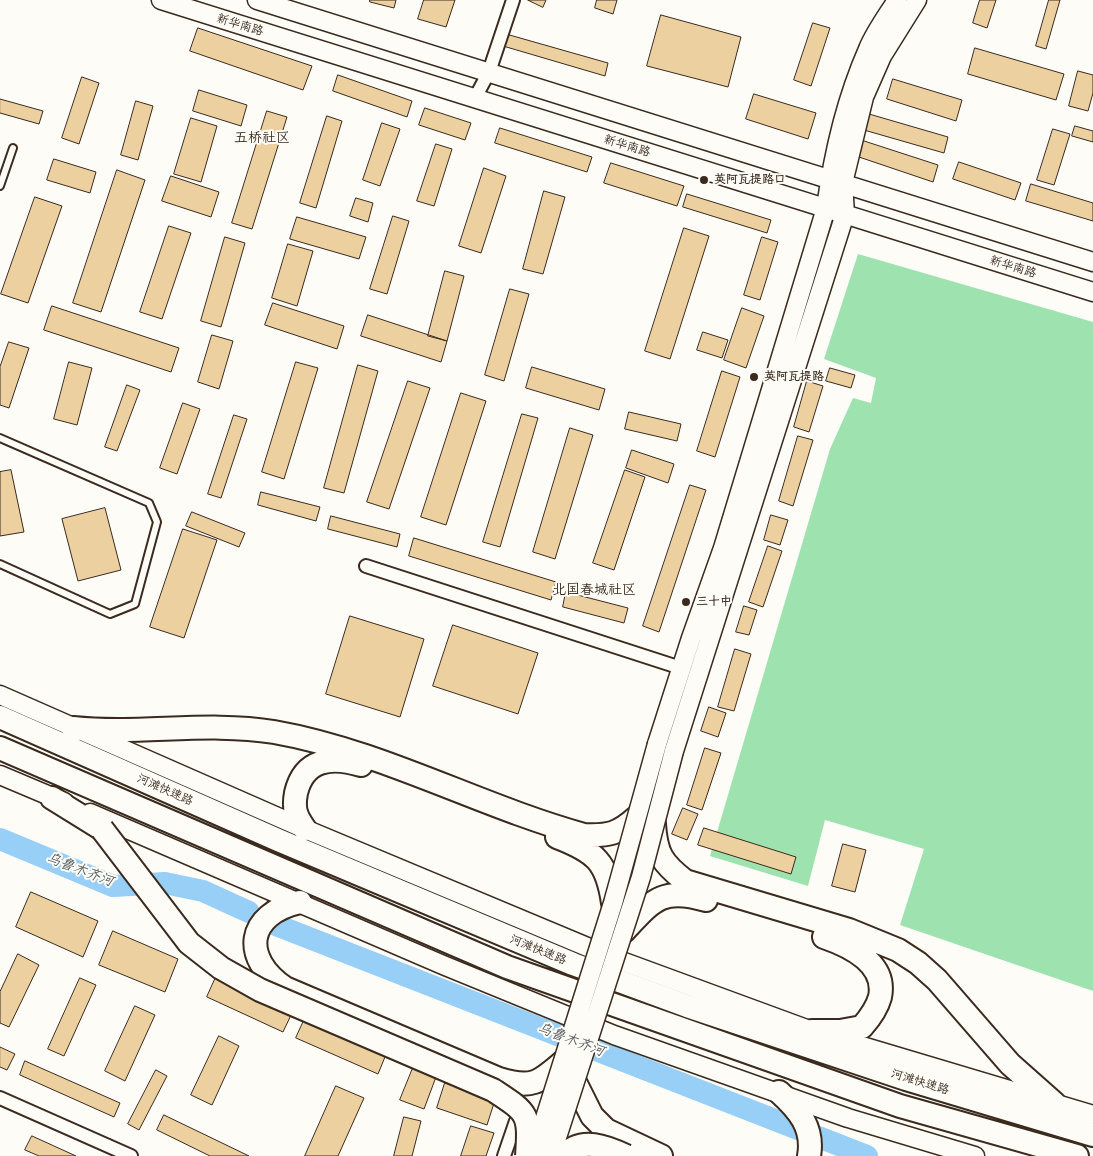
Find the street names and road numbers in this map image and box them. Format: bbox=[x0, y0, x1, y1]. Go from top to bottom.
street label: 新华南路 bbox=[215, 11, 265, 39]
street label: 新华南路 bbox=[602, 132, 652, 160]
street label: 新华南路 bbox=[988, 253, 1038, 281]
street label: 河滩快速路 bbox=[135, 771, 195, 809]
street label: 河滩快速路 bbox=[507, 932, 569, 968]
street label: 河滩快速路 bbox=[889, 1066, 951, 1098]

